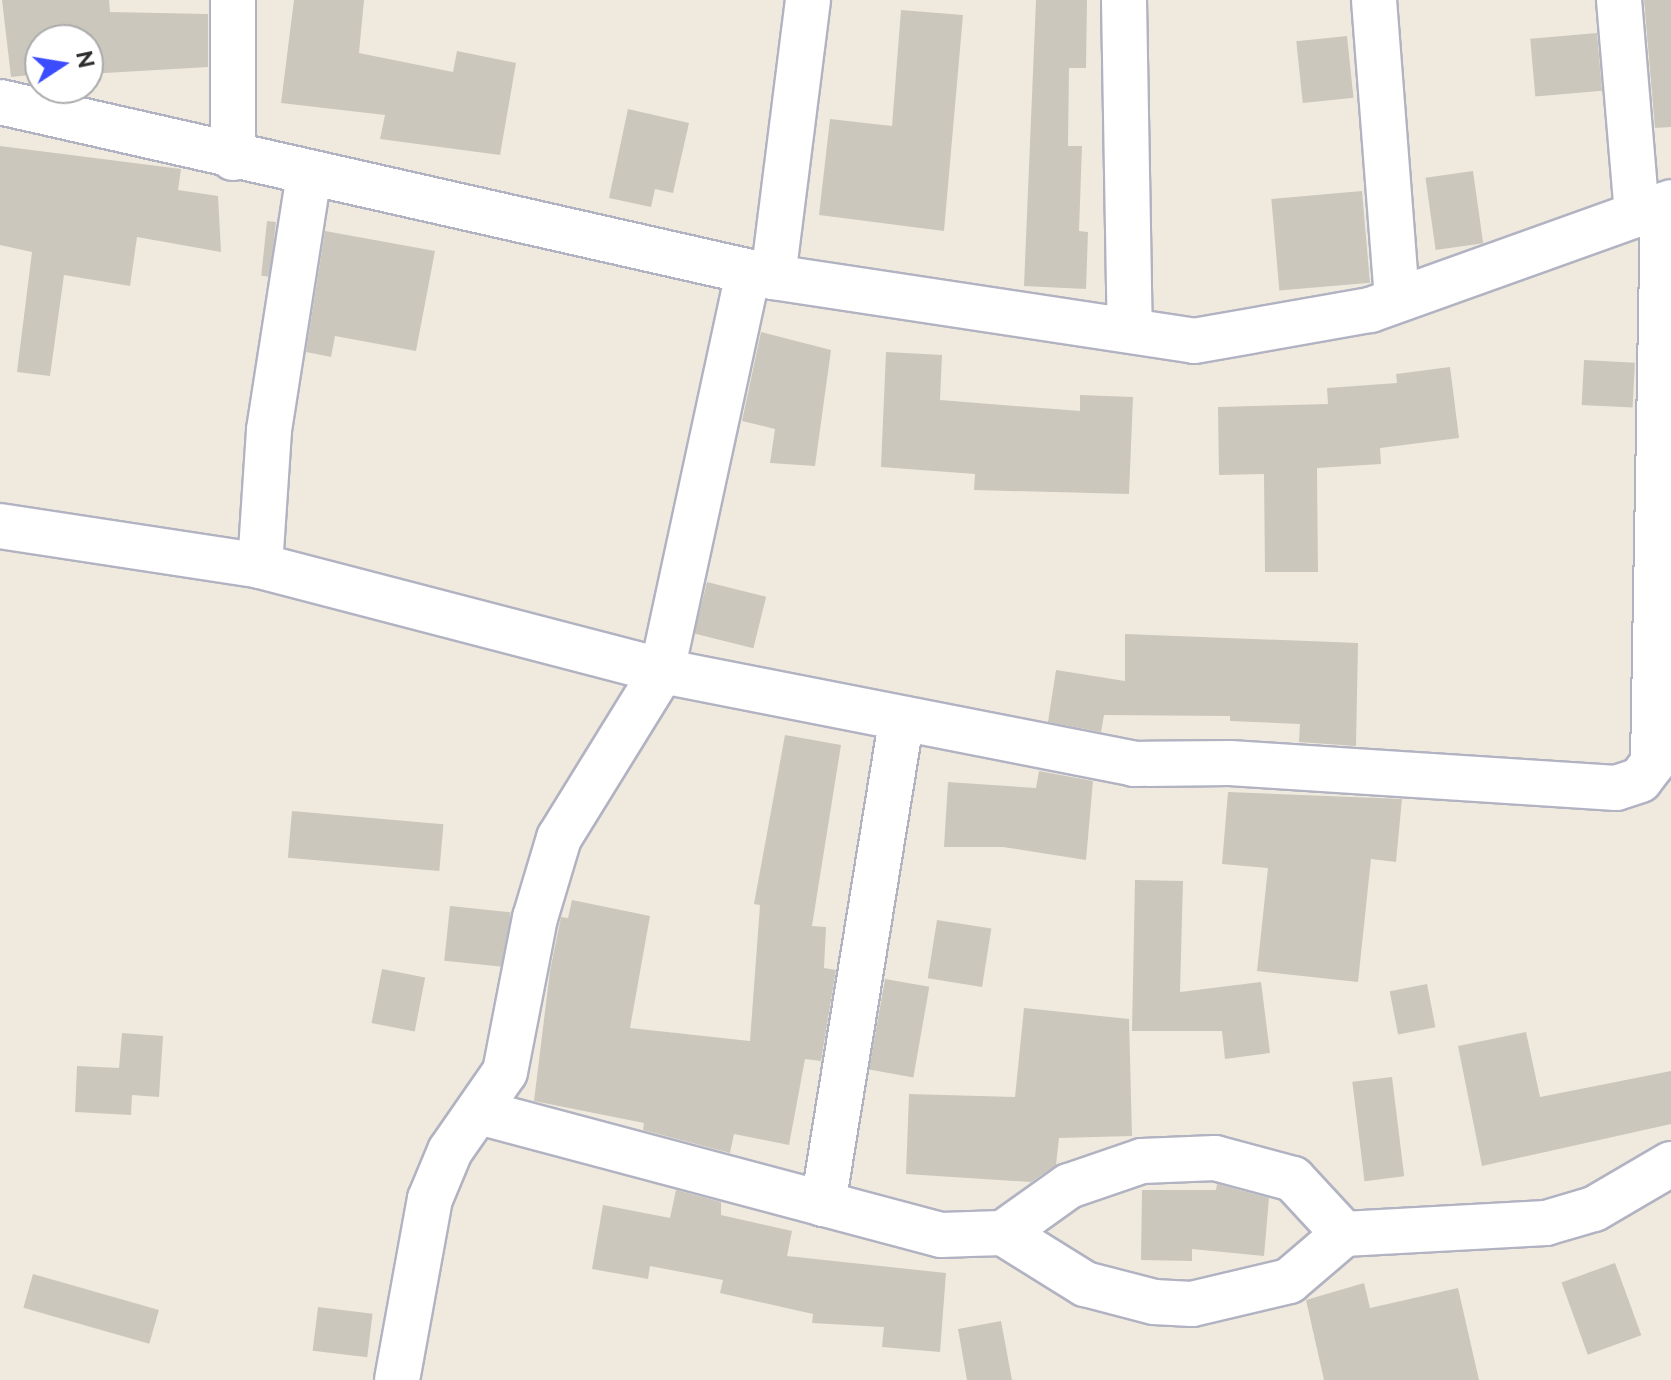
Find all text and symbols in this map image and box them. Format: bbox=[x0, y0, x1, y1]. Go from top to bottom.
north arrow bbox=[24, 24, 104, 104]
text: N bbox=[71, 49, 100, 70]

